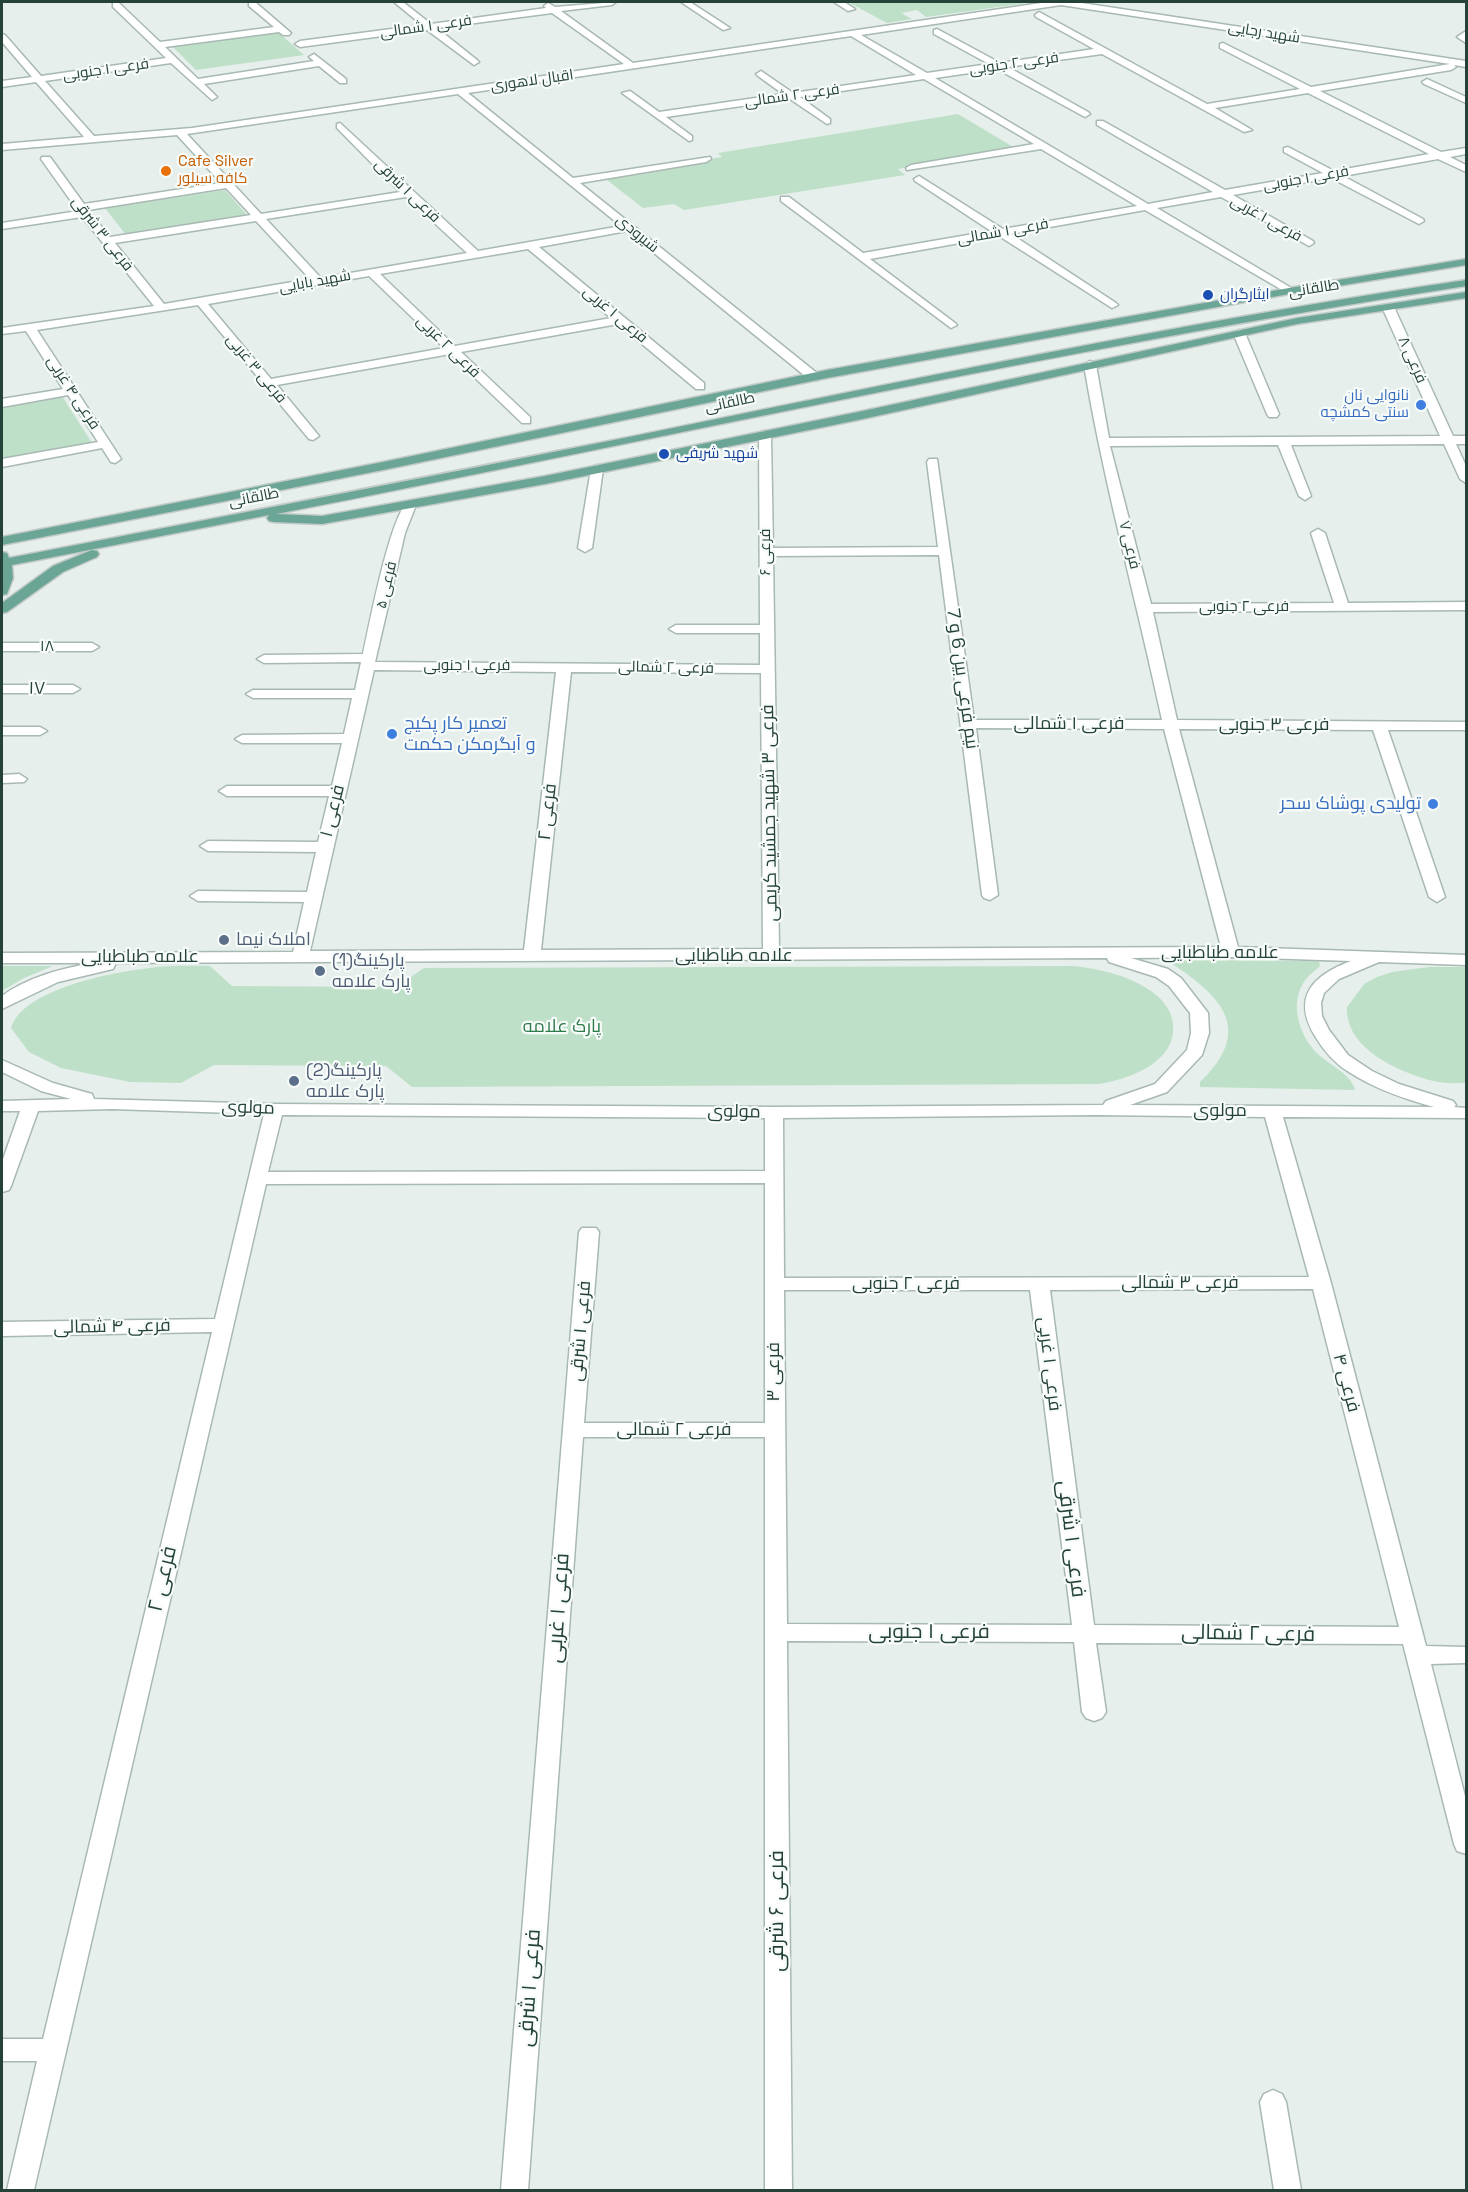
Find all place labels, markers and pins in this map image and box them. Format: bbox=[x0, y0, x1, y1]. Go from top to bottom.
place label: Cafe Silver کافه سیلور bbox=[178, 153, 254, 188]
marker: Cafe Silver کافه سیلور bbox=[159, 164, 173, 178]
place label: ایثارگران bbox=[1220, 286, 1269, 304]
marker: ایثارگران bbox=[1201, 288, 1215, 302]
place label: نانوایی نان سنتی کمشچه bbox=[1321, 387, 1409, 422]
marker: نانوایی نان سنتی کمشچه bbox=[1414, 398, 1428, 412]
place label: شهید شریفی bbox=[676, 445, 758, 463]
marker: شهید شریفی bbox=[657, 447, 671, 461]
place label: تعمیر کار پکیج و آبگرمکن حکمت bbox=[404, 713, 536, 756]
marker: تعمیر کار پکیج و آبگرمکن حکمت bbox=[385, 727, 399, 741]
place label: تولیدی پوشاک سحر bbox=[1280, 793, 1421, 815]
marker: تولیدی پوشاک سحر bbox=[1426, 797, 1440, 811]
place label: املاک نیما bbox=[236, 929, 311, 951]
marker: املاک نیما bbox=[217, 933, 231, 947]
place label: پارکینگ(1) پارک علامه bbox=[332, 950, 410, 992]
marker: پارکینگ(1) پارک علامه bbox=[313, 964, 327, 978]
place label: پارکینگ(2) پارک علامه bbox=[306, 1060, 384, 1102]
marker: پارکینگ(2) پارک علامه bbox=[287, 1074, 301, 1088]

